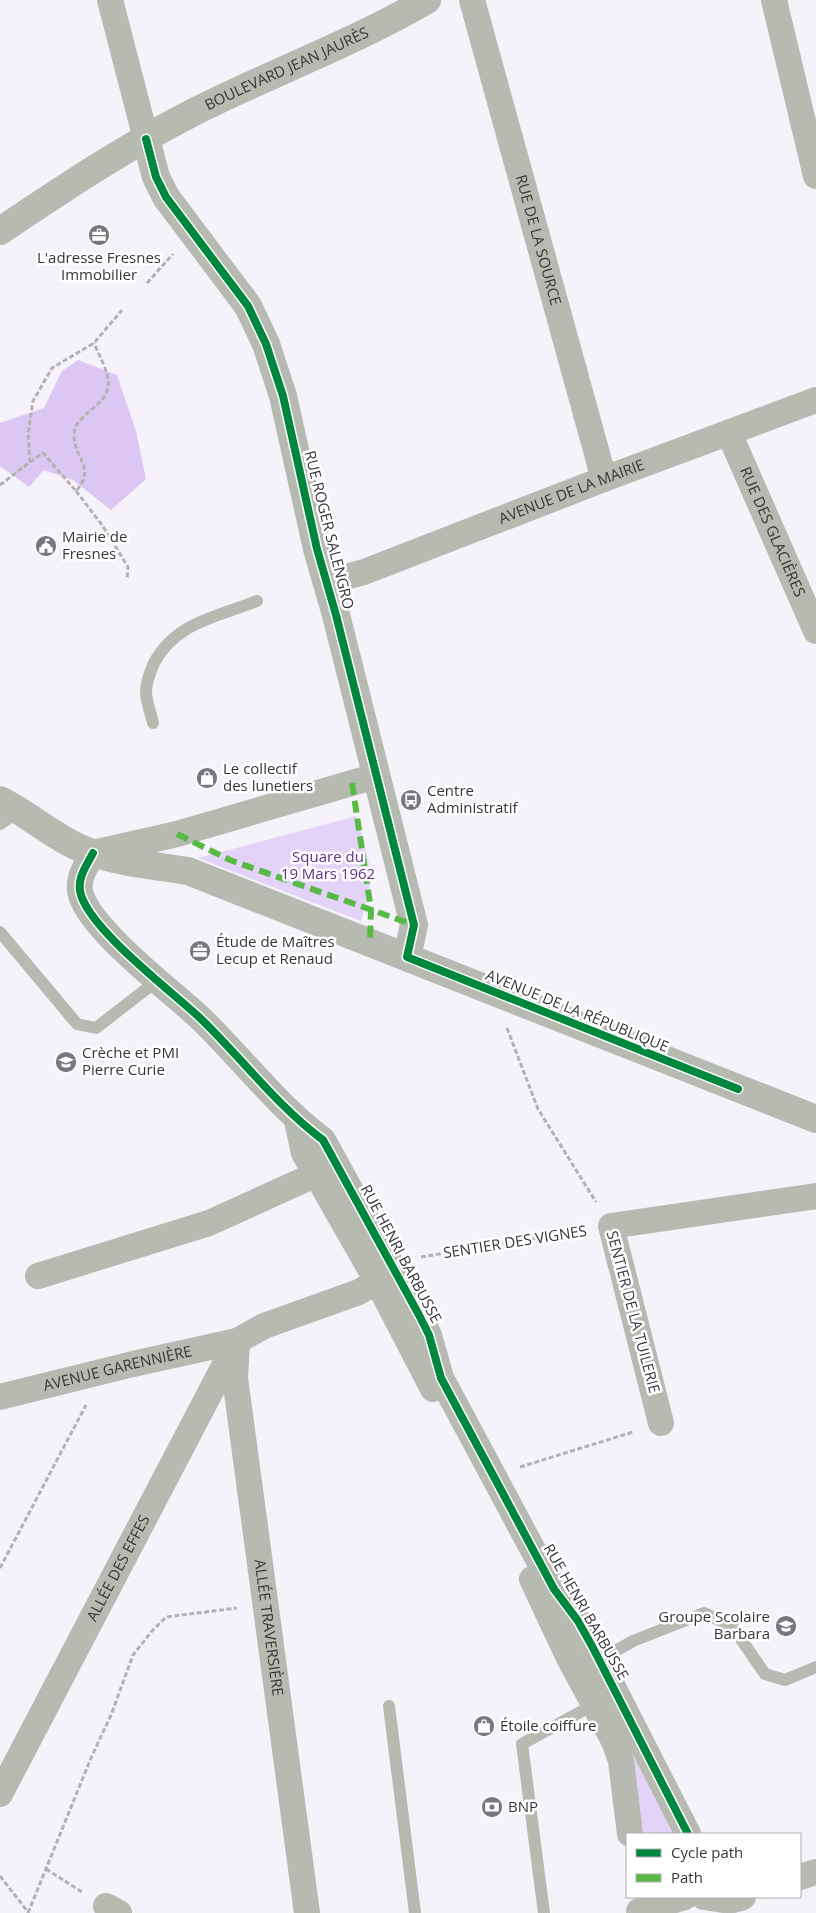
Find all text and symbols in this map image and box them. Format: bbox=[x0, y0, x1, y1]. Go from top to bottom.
street label: BOULEVARD JEAN JAURÈS bbox=[201, 22, 372, 114]
street label: RUE DE LA SOURCE bbox=[512, 172, 567, 307]
office icon: L'adresse Fresnes Immobilier bbox=[87, 223, 111, 247]
place label: L'adresse Fresnes Immobilier bbox=[37, 247, 161, 284]
street label: RUE ROGER SALENGRO bbox=[301, 448, 359, 611]
street label: AVENUE DE LA MAIRIE bbox=[496, 454, 647, 528]
street label: RUE DES GLACIÈRES bbox=[736, 463, 811, 600]
place label: Mairie de Fresnes bbox=[62, 526, 127, 563]
public building icon: Mairie de Fresnes bbox=[34, 534, 58, 558]
place label: Le collectif des lunetiers bbox=[223, 758, 313, 795]
shop icon: Le collectif des lunetiers bbox=[195, 766, 219, 790]
place label: Centre Administratif bbox=[427, 780, 518, 817]
bus stop icon: Centre Administratif bbox=[399, 788, 423, 812]
park label: Square du 19 Mars 1962 bbox=[281, 846, 375, 883]
place label: Étude de Maîtres Lecup et Renaud bbox=[216, 931, 335, 968]
office icon: Étude de Maîtres Lecup et Renaud bbox=[188, 939, 212, 963]
street label: AVENUE DE LA RÉPUBLIQUE bbox=[483, 964, 672, 1056]
place label: Crèche et PMI Pierre Curie bbox=[82, 1042, 179, 1079]
school or university icon: Crèche et PMI Pierre Curie bbox=[54, 1050, 78, 1074]
street label: RUE HENRI BARBUSSE bbox=[357, 1181, 447, 1326]
street label: SENTIER DES VIGNES bbox=[442, 1220, 588, 1262]
street label: SENTIER DE LA TUILERIE bbox=[603, 1228, 665, 1395]
street label: AVENUE GARENNIÈRE bbox=[41, 1340, 194, 1395]
street label: ALLÉE DES EFFES bbox=[81, 1511, 154, 1624]
street label: RUE HENRI BARBUSSE bbox=[540, 1540, 634, 1683]
street label: ALLÉE TRAVERSIÈRE bbox=[250, 1558, 289, 1697]
place label: Groupe Scolaire Barbara bbox=[658, 1606, 770, 1643]
school or university icon: Groupe Scolaire Barbara bbox=[774, 1614, 798, 1638]
shop icon: Étoile coiffure bbox=[472, 1714, 496, 1738]
place label: Étoile coiffure bbox=[500, 1715, 596, 1735]
bank icon: BNP bbox=[480, 1795, 504, 1819]
place label: BNP bbox=[508, 1796, 538, 1816]
legend bbox=[626, 1833, 801, 1898]
text: Cycle path bbox=[671, 1842, 743, 1862]
text: Path bbox=[671, 1867, 703, 1887]

